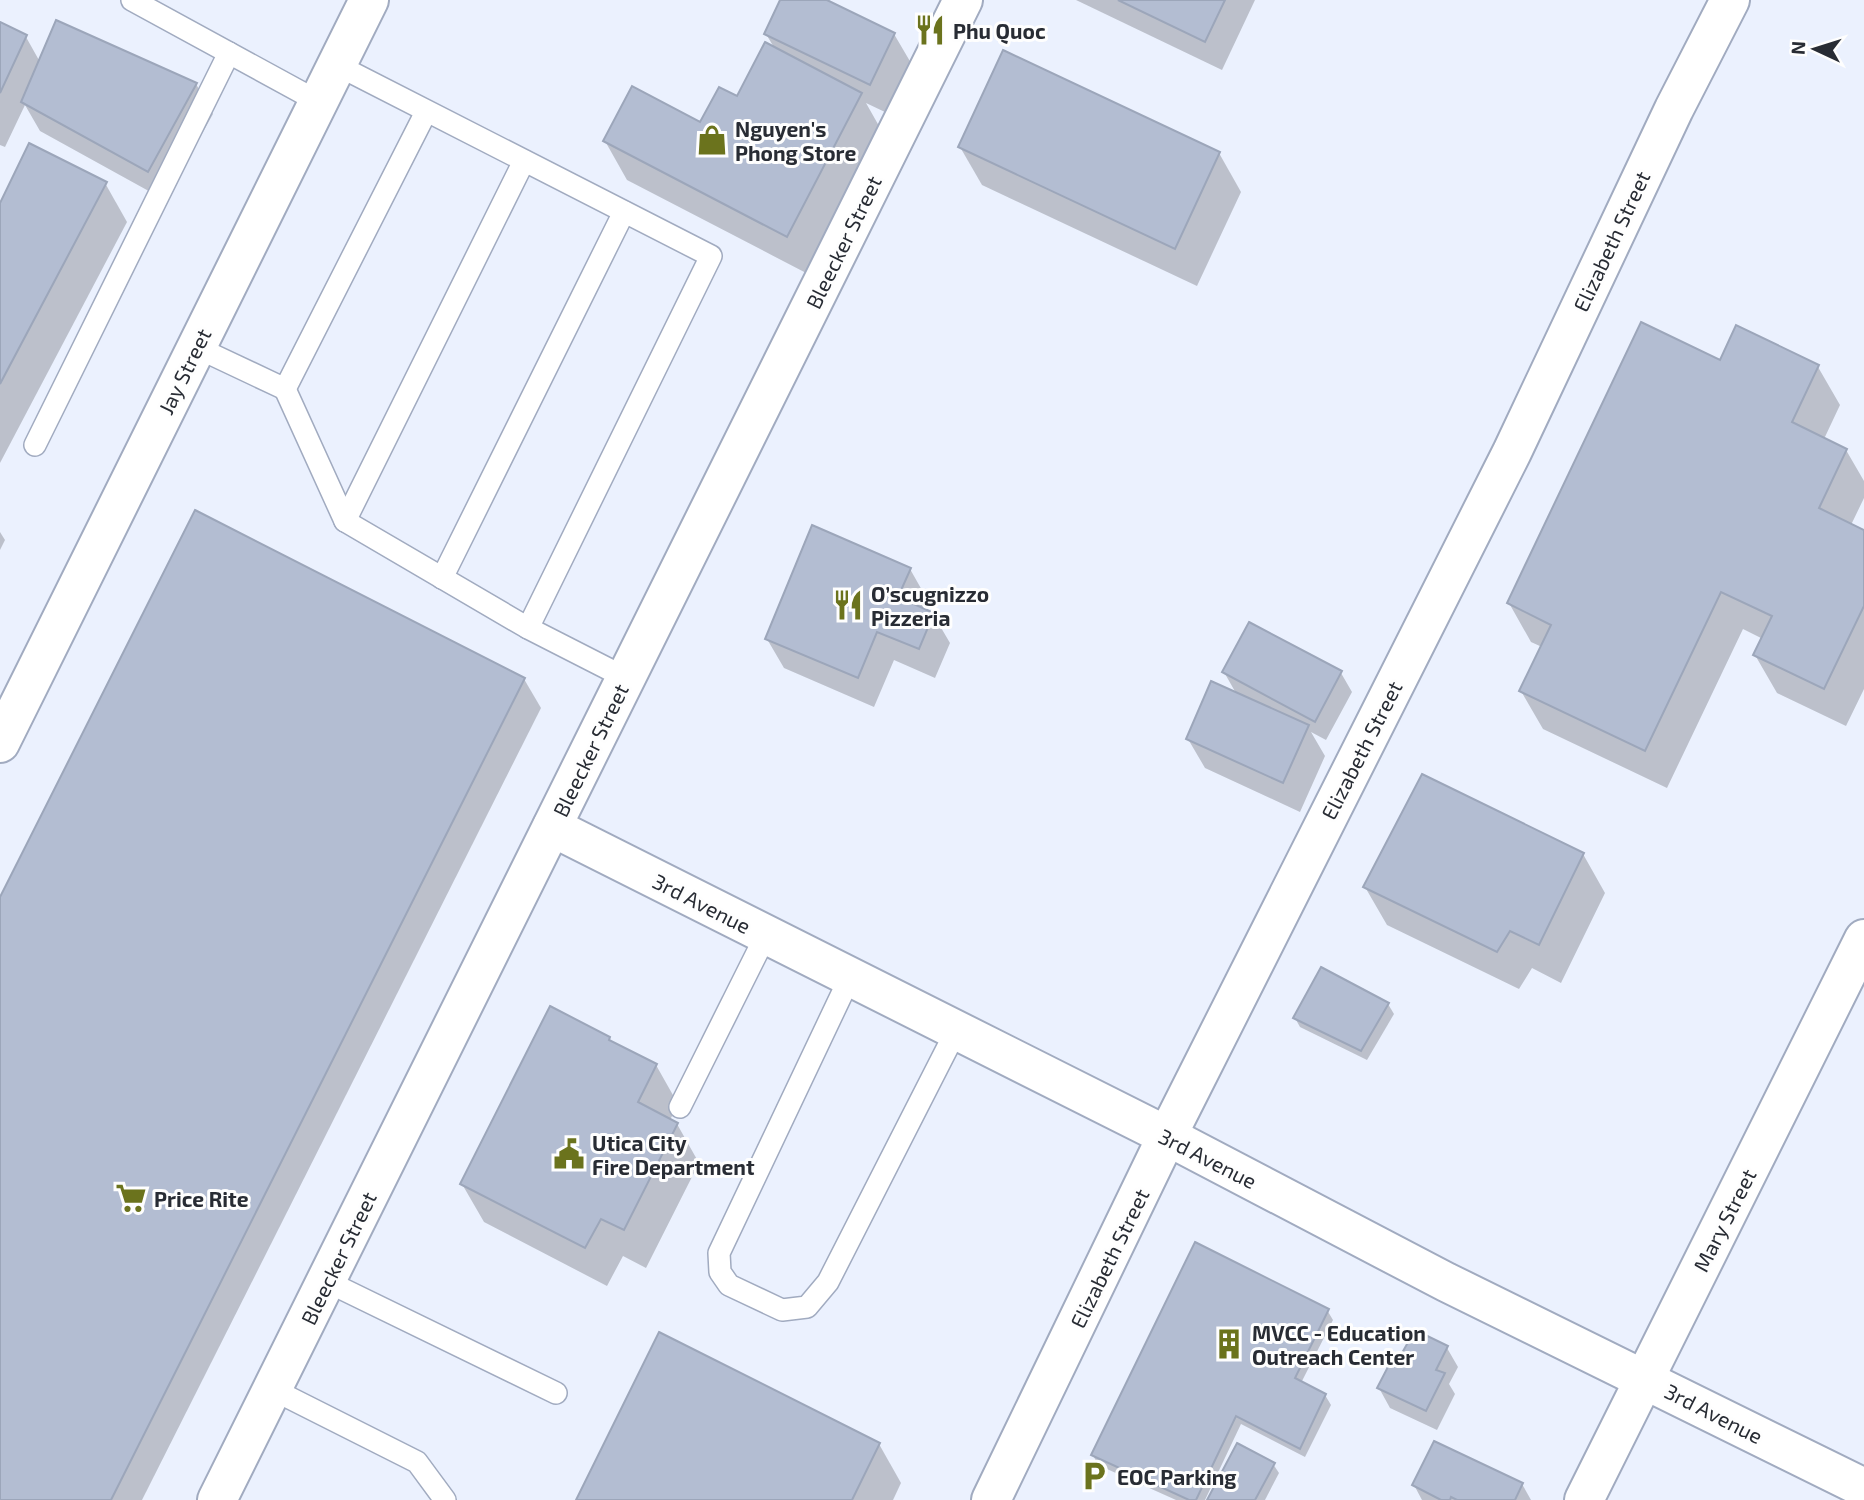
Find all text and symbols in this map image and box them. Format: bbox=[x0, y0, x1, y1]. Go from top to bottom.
restaurant icon: Phu Quoc bbox=[913, 13, 947, 47]
north arrow bbox=[1780, 14, 1850, 84]
place label: Phu Quoc bbox=[953, 18, 1046, 44]
text: N bbox=[1786, 40, 1809, 55]
place label: Nguyen's Phong Store bbox=[735, 116, 856, 165]
shop icon: Nguyen's Phong Store bbox=[695, 123, 729, 157]
street label: Elizabeth Street bbox=[1568, 167, 1654, 315]
street label: Bleecker Street bbox=[800, 171, 886, 313]
street label: Jay Street bbox=[153, 324, 215, 418]
place label: O’scugnizzo Pizzeria bbox=[871, 581, 989, 630]
restaurant icon: O’scugnizzo Pizzeria bbox=[831, 588, 865, 622]
street label: Elizabeth Street bbox=[1315, 677, 1407, 823]
street label: Bleecker Street bbox=[547, 679, 633, 821]
street label: 3rd Avenue bbox=[649, 868, 755, 938]
street label: 3rd Avenue bbox=[1155, 1123, 1261, 1193]
place label: Utica City Fire Department bbox=[592, 1130, 755, 1179]
public building icon: Utica City Fire Department bbox=[552, 1137, 586, 1171]
street label: Mary Street bbox=[1687, 1164, 1761, 1276]
supermarket icon: Price Rite bbox=[114, 1181, 148, 1215]
street label: Elizabeth Street bbox=[1064, 1184, 1154, 1332]
place label: Price Rite bbox=[154, 1186, 249, 1211]
street label: Bleecker Street bbox=[295, 1187, 381, 1329]
place label: MVCC - Education Outreach Center bbox=[1252, 1320, 1426, 1369]
building icon: MVCC - Education Outreach Center bbox=[1212, 1327, 1246, 1361]
street label: 3rd Avenue bbox=[1661, 1378, 1767, 1448]
parking icon: EOC Parking bbox=[1077, 1459, 1111, 1493]
place label: EOC Parking bbox=[1117, 1464, 1237, 1489]

